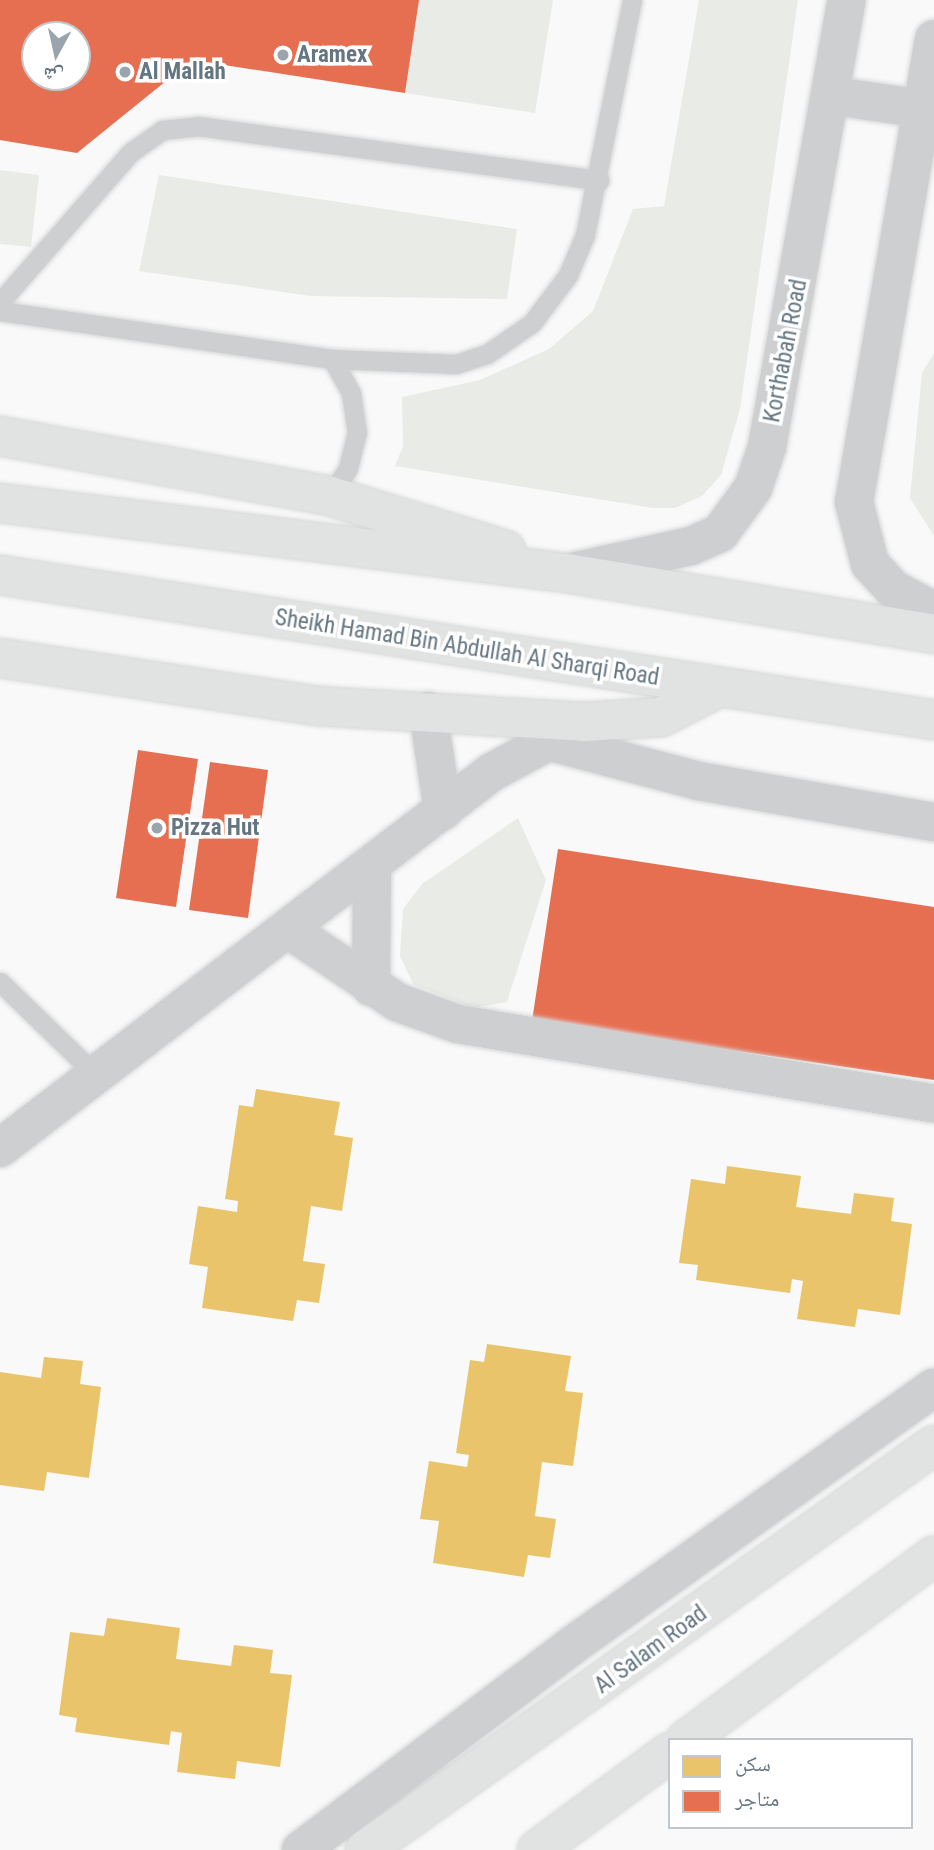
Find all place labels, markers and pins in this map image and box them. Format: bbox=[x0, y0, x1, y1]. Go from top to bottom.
place label: Aramex bbox=[297, 41, 367, 69]
marker: Aramex bbox=[275, 47, 291, 63]
place label: Al Mallah bbox=[139, 58, 226, 86]
marker: Al Mallah bbox=[117, 64, 133, 80]
place label: Pizza Hut bbox=[171, 814, 259, 842]
marker: Pizza Hut bbox=[149, 820, 165, 836]

